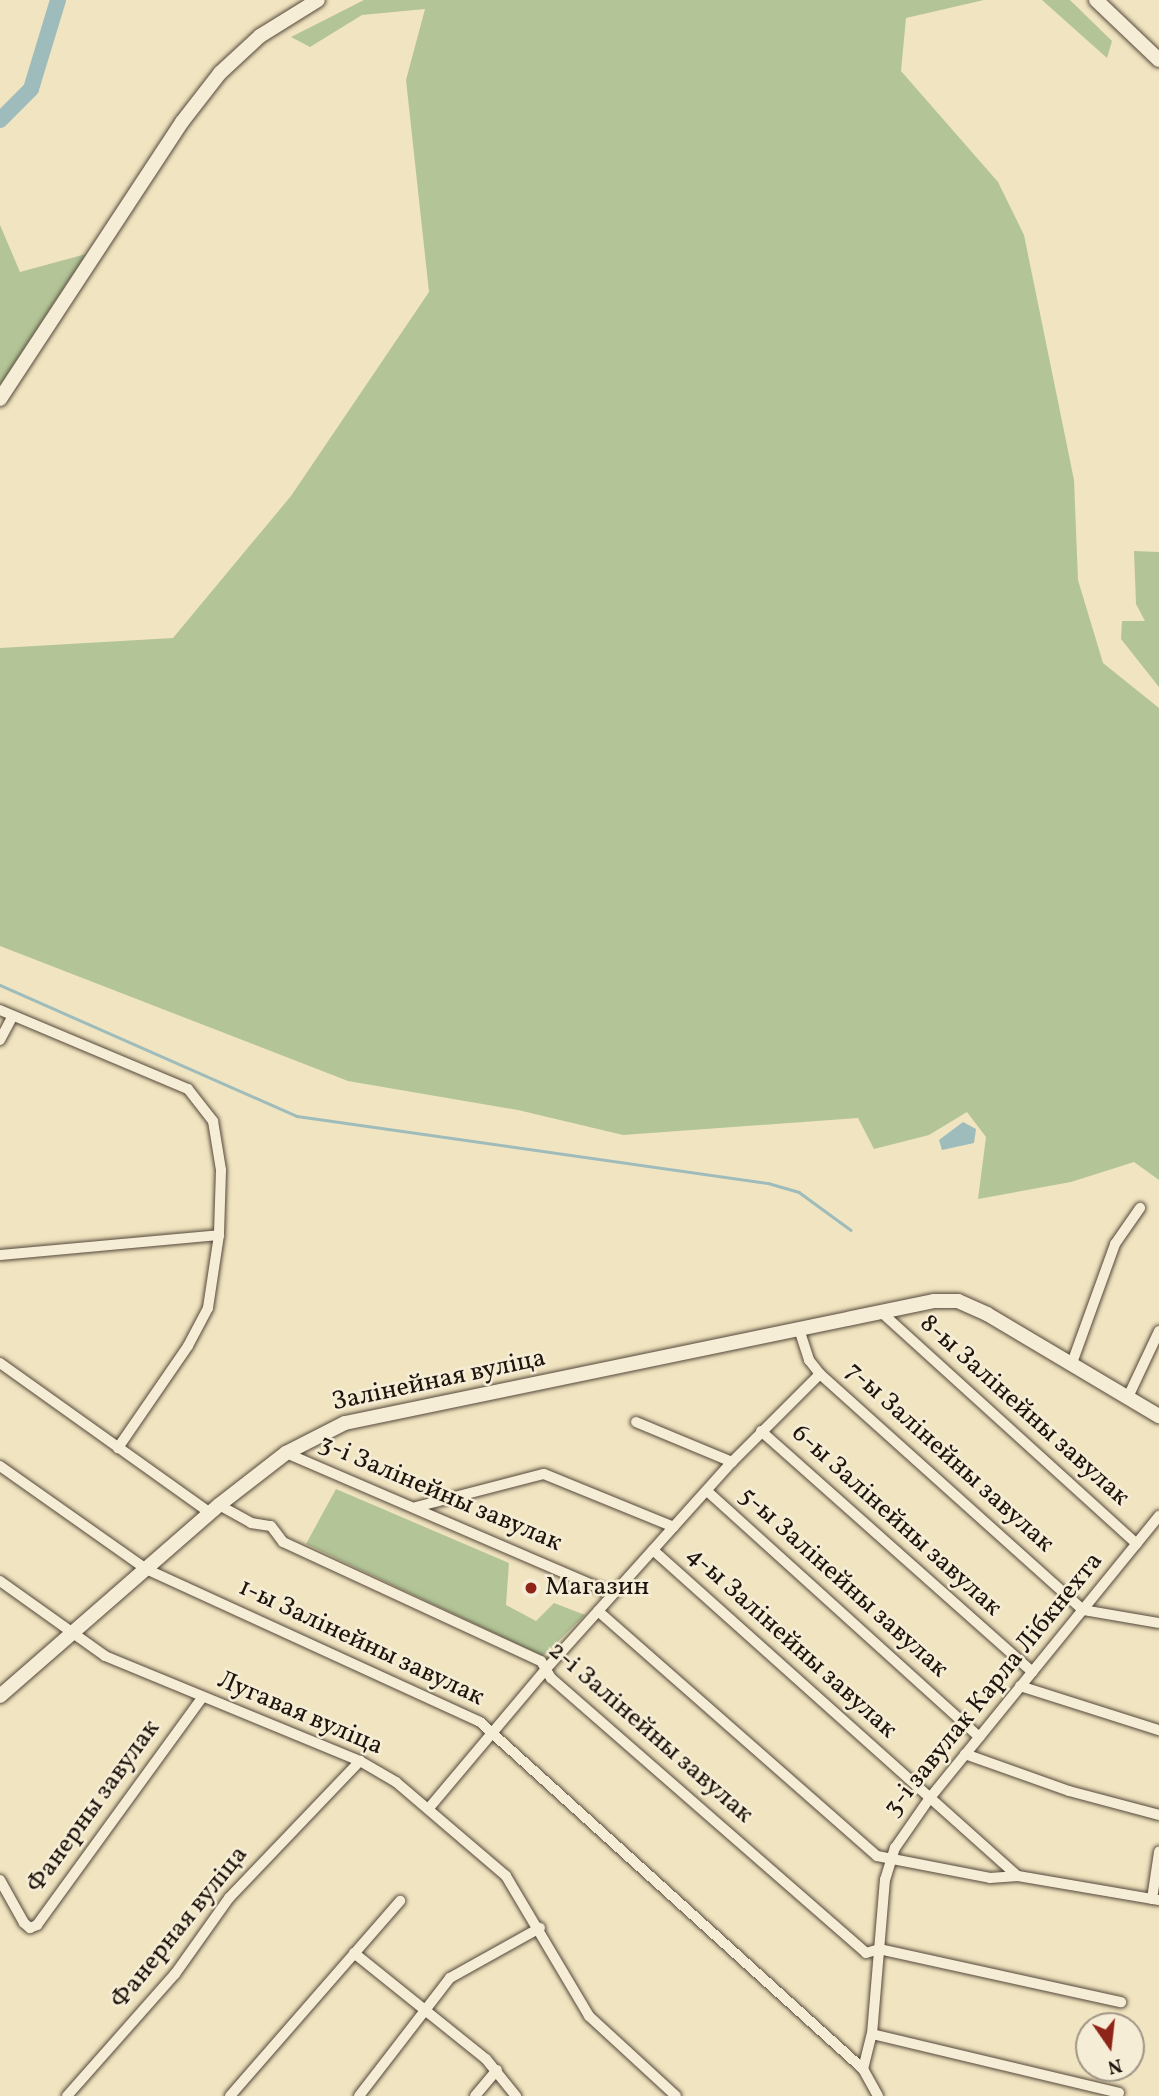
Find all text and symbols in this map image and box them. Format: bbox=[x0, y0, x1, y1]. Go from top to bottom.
street label: 8-ы Залінейны завулак bbox=[913, 1309, 1135, 1513]
street label: Залінейная вуліца bbox=[329, 1343, 549, 1419]
street label: 7-ы Залінейны завулак bbox=[838, 1356, 1060, 1560]
street label: 6-ы Залінейны завулак bbox=[784, 1418, 1008, 1624]
street label: 3-і Залінейны завулак bbox=[314, 1429, 566, 1559]
street label: 5-ы Залінейны завулак bbox=[732, 1481, 954, 1685]
street label: 4-ы Залінейны завулак bbox=[679, 1540, 903, 1746]
street label: 3-і завулак Карла Лібкнехта bbox=[878, 1547, 1110, 1823]
street label: 1-ы Залінейны завулак bbox=[233, 1572, 489, 1714]
place label: Магазин bbox=[545, 1572, 649, 1604]
marker: Магазин bbox=[523, 1580, 539, 1596]
street label: 2-і Залінейны завулак bbox=[541, 1635, 759, 1831]
street label: Лугавая вуліца bbox=[213, 1665, 387, 1763]
street label: Фанерны завулак bbox=[21, 1714, 167, 1900]
street label: Фанерная вуліца bbox=[105, 1840, 255, 2016]
north arrow bbox=[1075, 2012, 1145, 2082]
text: N bbox=[1105, 2051, 1124, 2080]

